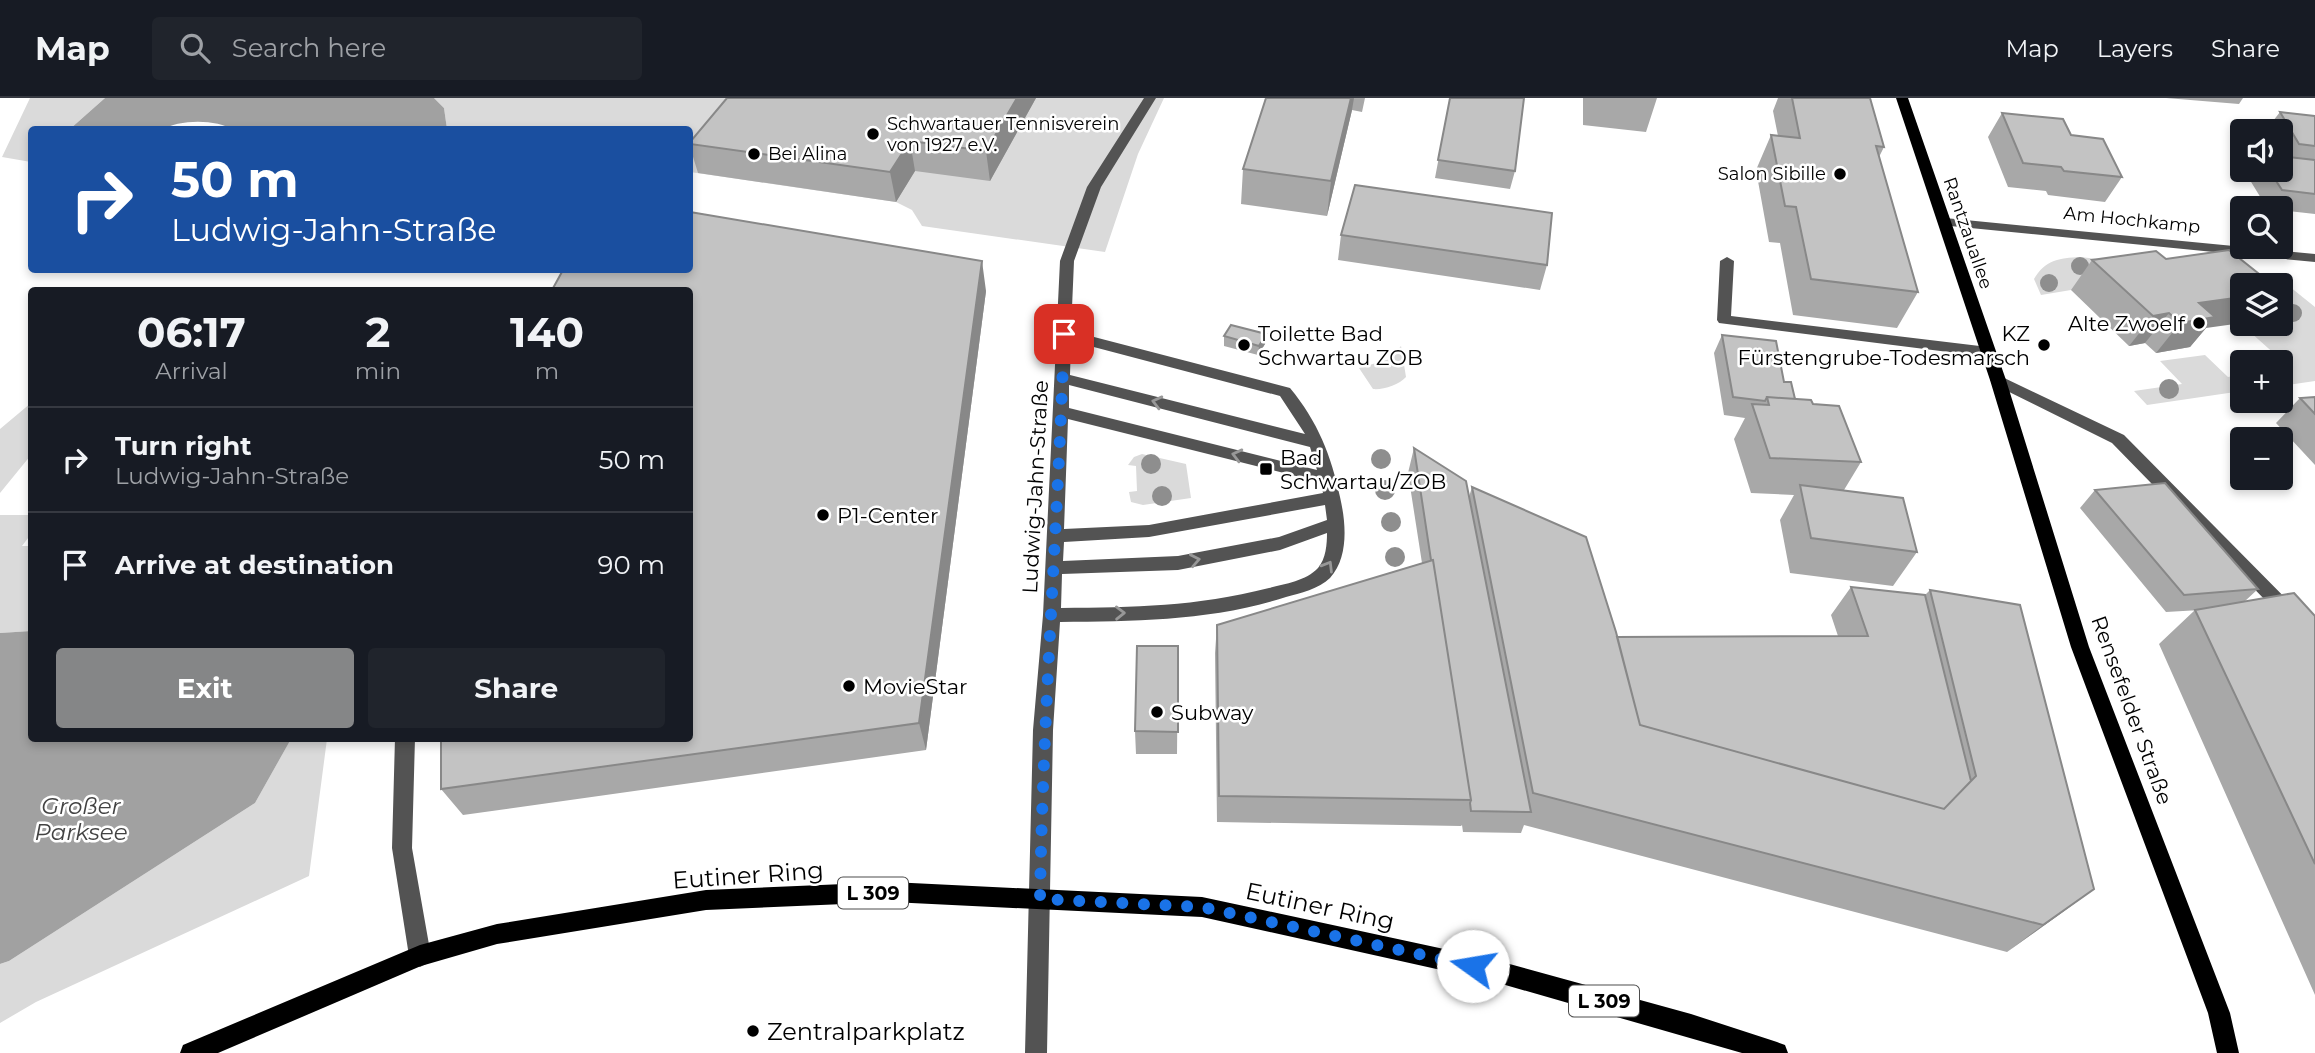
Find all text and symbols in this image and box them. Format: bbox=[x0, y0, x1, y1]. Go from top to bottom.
search box bbox=[152, 17, 642, 80]
text: Map bbox=[35, 28, 110, 68]
icon: search bbox=[176, 29, 214, 67]
text: Search here bbox=[232, 32, 386, 64]
text: Map bbox=[2005, 34, 2059, 63]
text: Layers bbox=[2097, 34, 2173, 63]
text: Share bbox=[2211, 34, 2280, 63]
place label: Schwartauer Tennisverein von 1927 e.V. bbox=[887, 113, 1119, 156]
map controls bbox=[2230, 119, 2293, 490]
button: sound bbox=[2230, 119, 2293, 182]
marker: Schwartauer Tennisverein von 1927 e.V. bbox=[865, 126, 881, 142]
place label: Bei Alina bbox=[768, 143, 847, 165]
marker: Bei Alina bbox=[746, 146, 762, 162]
text: 50 m bbox=[171, 150, 299, 209]
icon: right bbox=[56, 154, 147, 245]
place label: Salon Sibille bbox=[1718, 163, 1826, 185]
marker: Salon Sibille bbox=[1832, 166, 1848, 182]
street label: Rantzauallee bbox=[1939, 174, 1997, 292]
button: search bbox=[2230, 196, 2293, 259]
street label: Am Hochkamp bbox=[2063, 202, 2201, 238]
text: Ludwig-Jahn-Straße bbox=[171, 210, 497, 249]
button: layers bbox=[2230, 273, 2293, 336]
pin bbox=[1034, 304, 1094, 364]
text: 06:17 bbox=[137, 306, 246, 358]
text: 2 bbox=[366, 306, 390, 358]
text: 140 bbox=[510, 306, 584, 358]
place label: Alte Zwoelf bbox=[2068, 311, 2186, 336]
icon: arrive bbox=[1045, 315, 1083, 353]
marker: Alte Zwoelf bbox=[2191, 315, 2207, 331]
place label: Toilette Bad Schwartau ZOB bbox=[1258, 321, 1423, 370]
place label: KZ Fürstengrube-Todesmarsch bbox=[1738, 321, 2030, 370]
marker: Toilette Bad Schwartau ZOB bbox=[1236, 337, 1252, 353]
marker: KZ Fürstengrube-Todesmarsch bbox=[2036, 337, 2052, 353]
button: + bbox=[2230, 350, 2293, 413]
text: Arrival bbox=[155, 357, 228, 385]
text: min bbox=[355, 357, 401, 385]
text: m bbox=[535, 357, 559, 385]
street label: Ludwig-Jahn-Straße bbox=[1017, 380, 1053, 594]
one-way arrow bbox=[1151, 396, 1163, 411]
button: − bbox=[2230, 427, 2293, 490]
text: Turn right bbox=[115, 430, 251, 462]
icon: right bbox=[56, 441, 94, 479]
text: 50 m bbox=[599, 444, 665, 476]
place label: Bad Schwartau/ZOB bbox=[1280, 445, 1446, 494]
one-way arrow bbox=[1232, 449, 1244, 463]
marker: Bad Schwartau/ZOB bbox=[1258, 461, 1274, 477]
text: Ludwig-Jahn-Straße bbox=[115, 462, 349, 490]
place label: P1-Center bbox=[837, 503, 938, 528]
marker: P1-Center bbox=[815, 507, 831, 523]
icon: arrive bbox=[56, 546, 94, 584]
text: Arrive at destination bbox=[115, 549, 394, 581]
text: 90 m bbox=[598, 549, 665, 581]
one-way arrow bbox=[1189, 553, 1201, 568]
one-way arrow bbox=[1320, 560, 1333, 573]
one-way arrow bbox=[1115, 606, 1126, 621]
street label: Rensefelder Straße bbox=[2086, 612, 2178, 808]
button: Exit bbox=[56, 648, 354, 728]
button: Share bbox=[368, 648, 665, 728]
place label: MovieStar bbox=[863, 674, 967, 699]
marker: MovieStar bbox=[841, 678, 857, 694]
place label: Subway bbox=[1171, 700, 1254, 725]
marker: Subway bbox=[1149, 704, 1165, 720]
water label: Großer Parksee bbox=[34, 792, 128, 846]
street label: Eutiner Ring bbox=[672, 855, 824, 895]
street label: Eutiner Ring bbox=[1243, 876, 1397, 936]
road number: L 309 bbox=[838, 878, 908, 908]
position arrow bbox=[1436, 929, 1510, 1003]
road number: L 309 bbox=[1569, 986, 1639, 1016]
place label: Zentralparkplatz bbox=[767, 1017, 965, 1046]
marker: Zentralparkplatz bbox=[745, 1023, 761, 1039]

